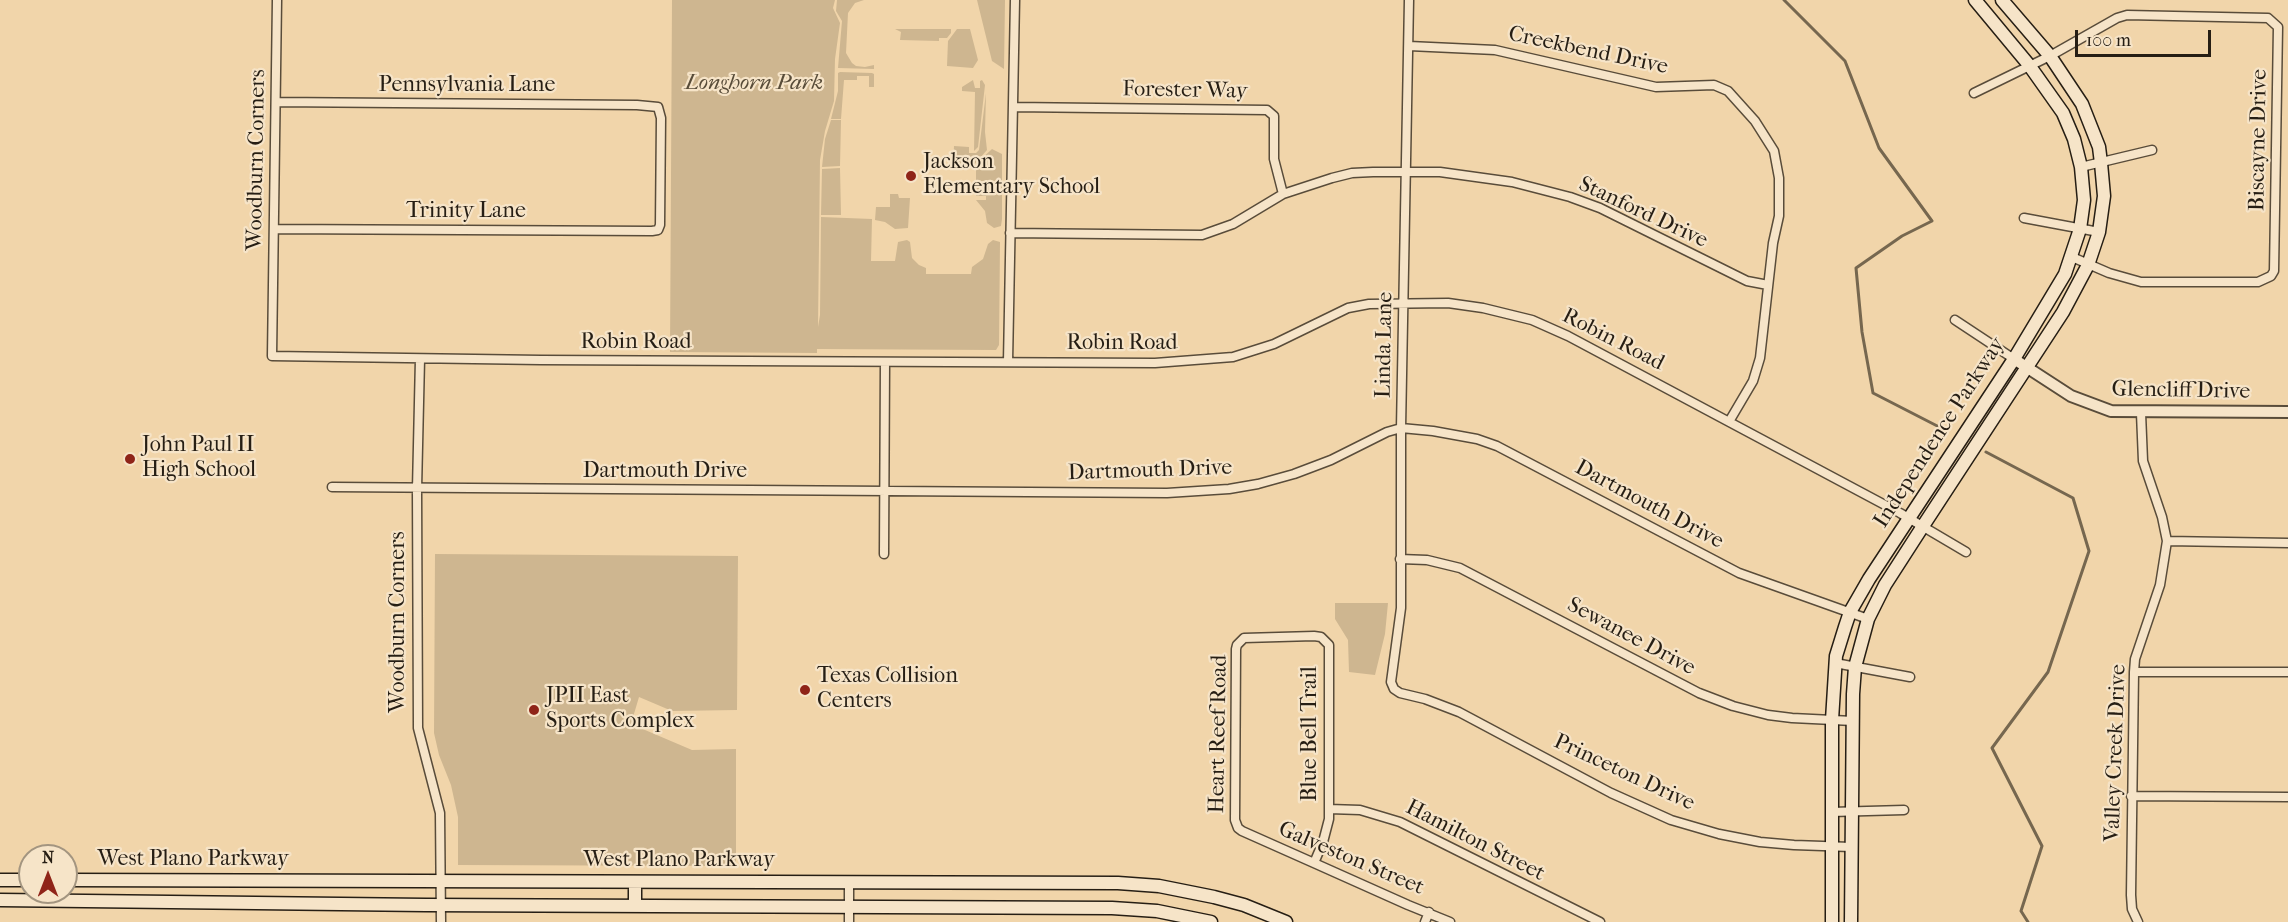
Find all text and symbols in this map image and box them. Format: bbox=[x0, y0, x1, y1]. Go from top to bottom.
scale bar bbox=[2078, 18, 2214, 56]
street label: Creekbend Drive bbox=[1506, 21, 1670, 81]
text: 100 m bbox=[2086, 30, 2131, 51]
street label: Woodburn Corners bbox=[242, 69, 272, 251]
street label: Biscayne Drive bbox=[2245, 69, 2273, 211]
park label: Longhorn Park bbox=[685, 71, 823, 97]
street label: Pennsylvania Lane bbox=[379, 73, 555, 99]
street label: Forester Way bbox=[1122, 77, 1248, 105]
place label: Jackson Elementary School bbox=[923, 150, 1100, 202]
marker: Jackson Elementary School bbox=[904, 169, 918, 183]
street label: Stanford Drive bbox=[1574, 172, 1712, 254]
street label: Trinity Lane bbox=[406, 199, 526, 225]
street label: Linda Lane bbox=[1371, 292, 1399, 398]
street label: Robin Road bbox=[1558, 303, 1668, 377]
street label: Robin Road bbox=[580, 330, 692, 356]
street label: Robin Road bbox=[1066, 331, 1178, 357]
street label: Independence Parkway bbox=[1869, 333, 2011, 533]
street label: Glencliff Drive bbox=[2111, 377, 2251, 405]
place label: John Paul II High School bbox=[142, 433, 256, 484]
marker: John Paul II High School bbox=[123, 452, 137, 466]
street label: Dartmouth Drive bbox=[1067, 455, 1233, 487]
street label: Dartmouth Drive bbox=[1570, 455, 1728, 555]
street label: Dartmouth Drive bbox=[583, 459, 747, 485]
street label: Woodburn Corners bbox=[386, 531, 412, 713]
street label: Sewanee Drive bbox=[1562, 592, 1700, 682]
street label: Heart Reef Road bbox=[1204, 654, 1234, 814]
place label: Texas Collision Centers bbox=[817, 664, 958, 716]
street label: Valley Creek Drive bbox=[2100, 664, 2132, 842]
street label: Blue Bell Trail bbox=[1298, 666, 1324, 802]
marker: Texas Collision Centers bbox=[798, 683, 812, 697]
place label: JPII East Sports Complex bbox=[546, 684, 694, 736]
marker: JPII East Sports Complex bbox=[527, 703, 541, 717]
street label: Princeton Drive bbox=[1549, 729, 1699, 817]
street label: Hamilton Street bbox=[1401, 795, 1549, 887]
street label: Galveston Street bbox=[1274, 816, 1428, 902]
north arrow bbox=[18, 844, 78, 904]
street label: West Plano Parkway bbox=[97, 847, 289, 873]
text: N bbox=[42, 848, 54, 867]
street label: West Plano Parkway bbox=[583, 848, 775, 874]

